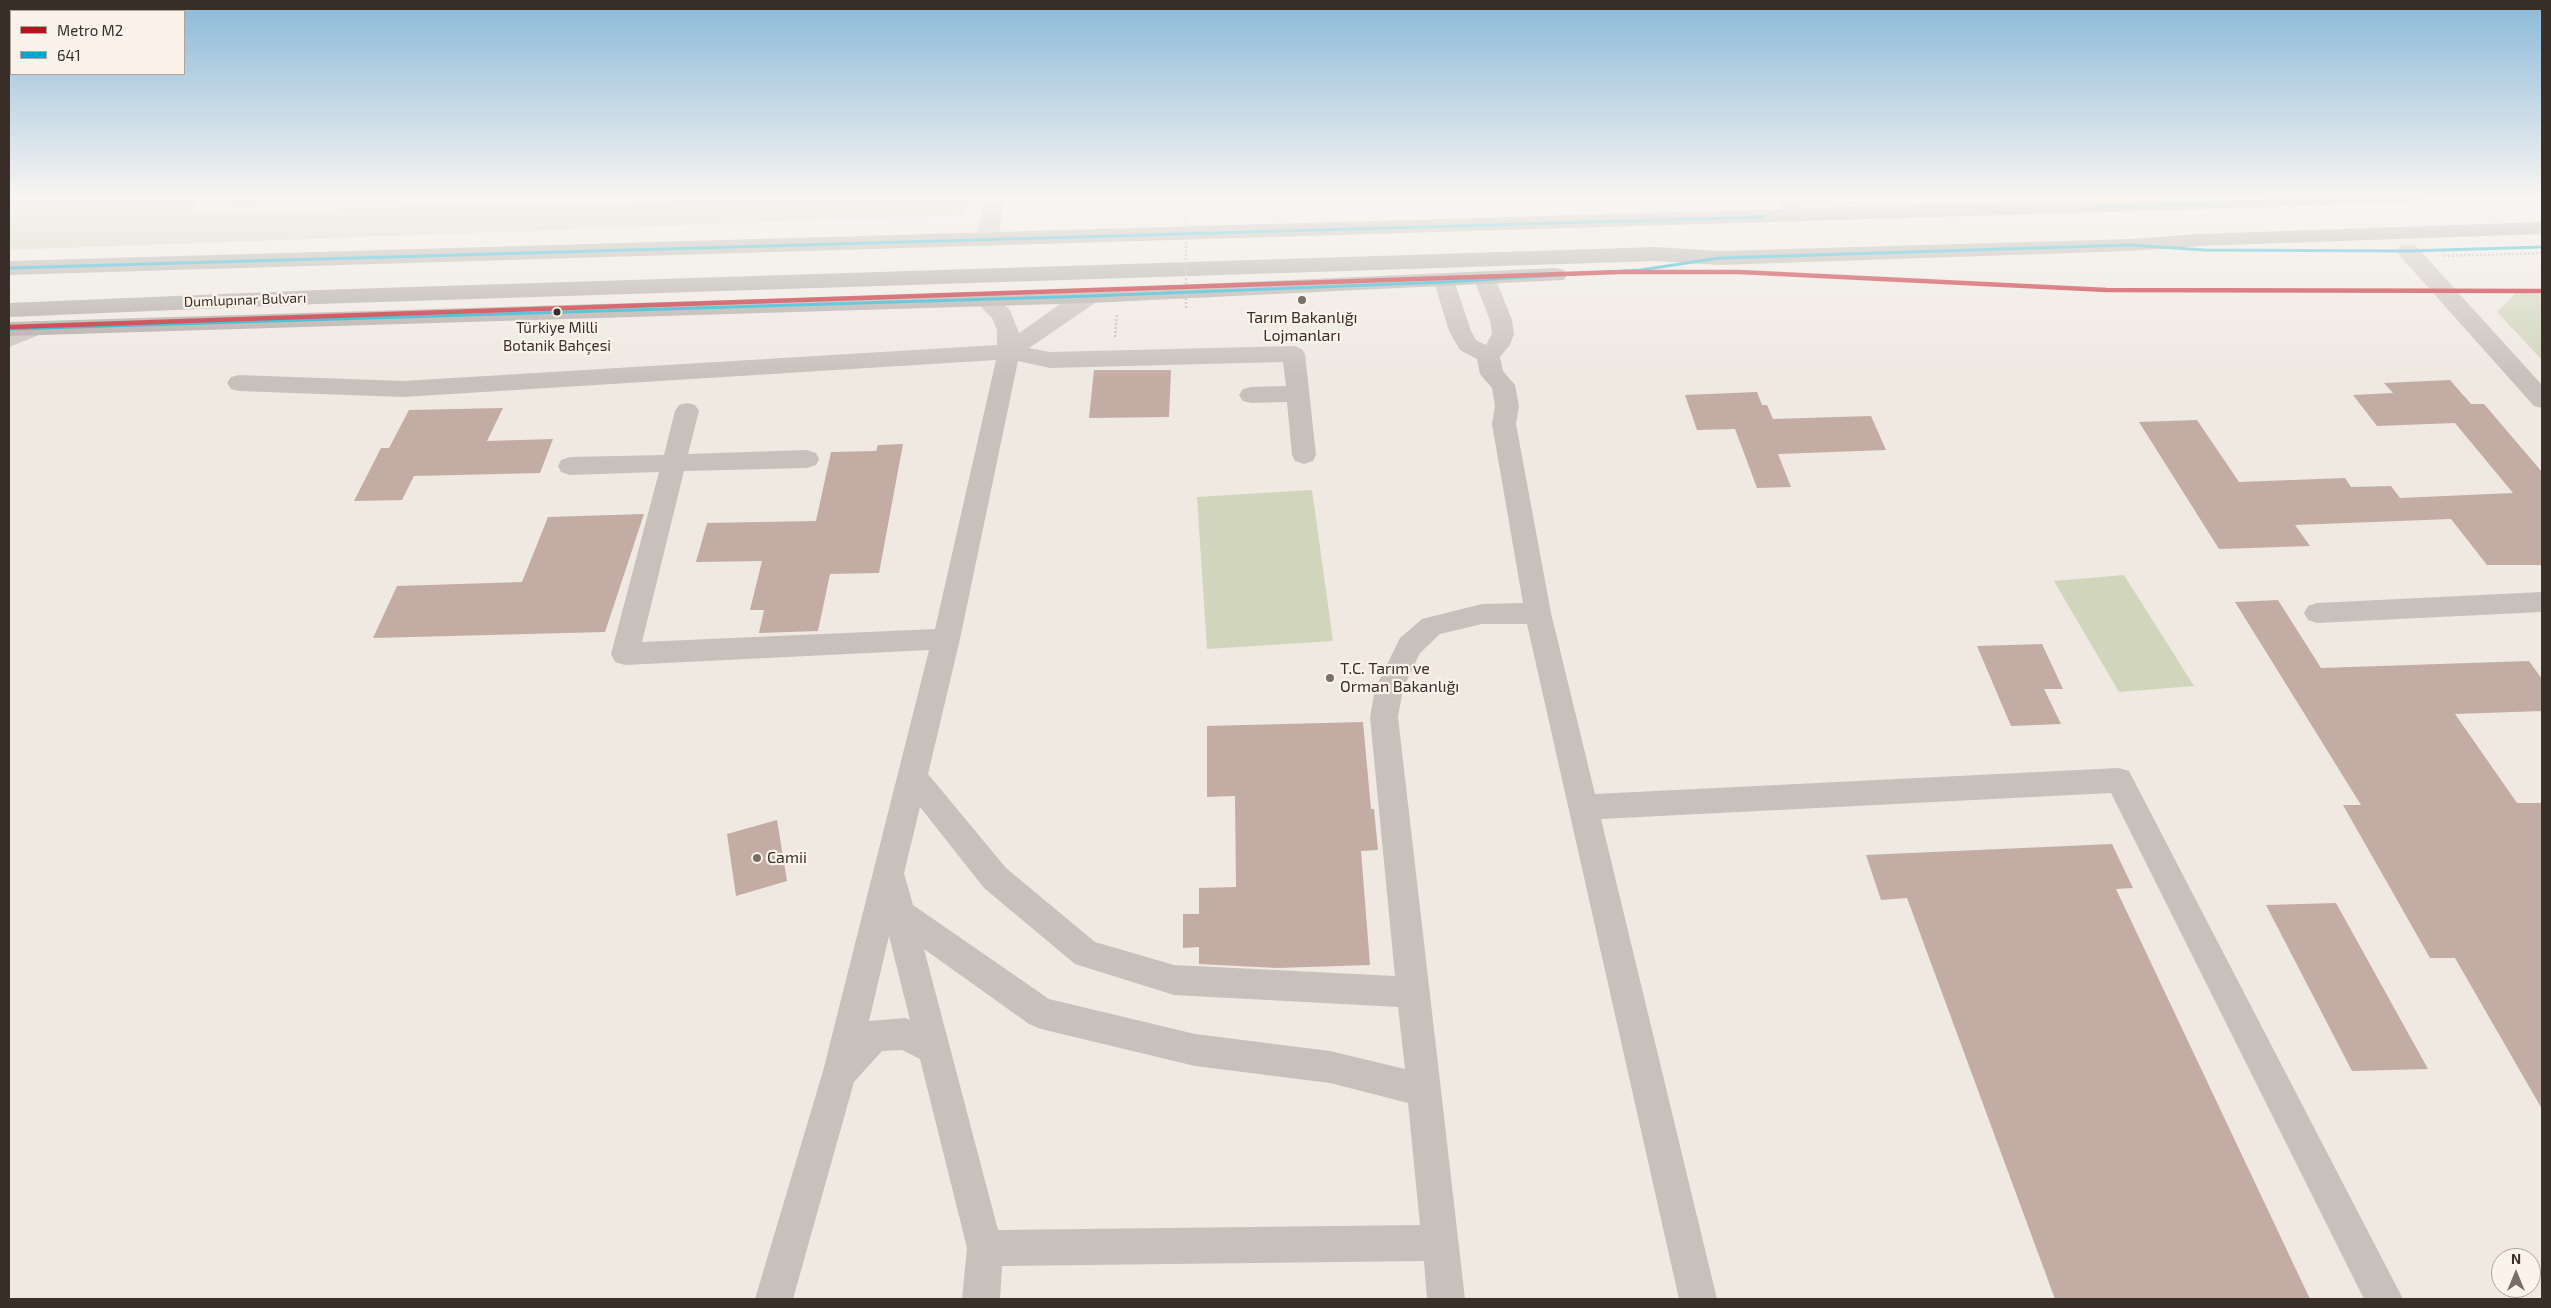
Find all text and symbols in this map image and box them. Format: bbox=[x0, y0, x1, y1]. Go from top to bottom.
legend bbox=[10, 10, 185, 75]
text: Metro M2 bbox=[57, 21, 123, 39]
text: 641 bbox=[57, 46, 81, 64]
street label: Dumlupınar Bulvarı bbox=[184, 289, 306, 311]
marker: Tarım Bakanlığı Lojmanları bbox=[1296, 294, 1308, 306]
marker: Türkiye Milli Botanik Bahçesi bbox=[552, 307, 562, 317]
place label: Tarım Bakanlığı Lojmanları bbox=[1246, 308, 1358, 346]
place label: Türkiye Milli Botanik Bahçesi bbox=[503, 319, 611, 354]
place label: T.C. Tarım ve Orman Bakanlığı bbox=[1340, 659, 1459, 697]
marker: T.C. Tarım ve Orman Bakanlığı bbox=[1324, 672, 1336, 684]
place label: Camii bbox=[767, 848, 807, 868]
marker: Camii bbox=[751, 852, 763, 864]
north arrow bbox=[2491, 1248, 2541, 1298]
text: N bbox=[2511, 1250, 2521, 1267]

